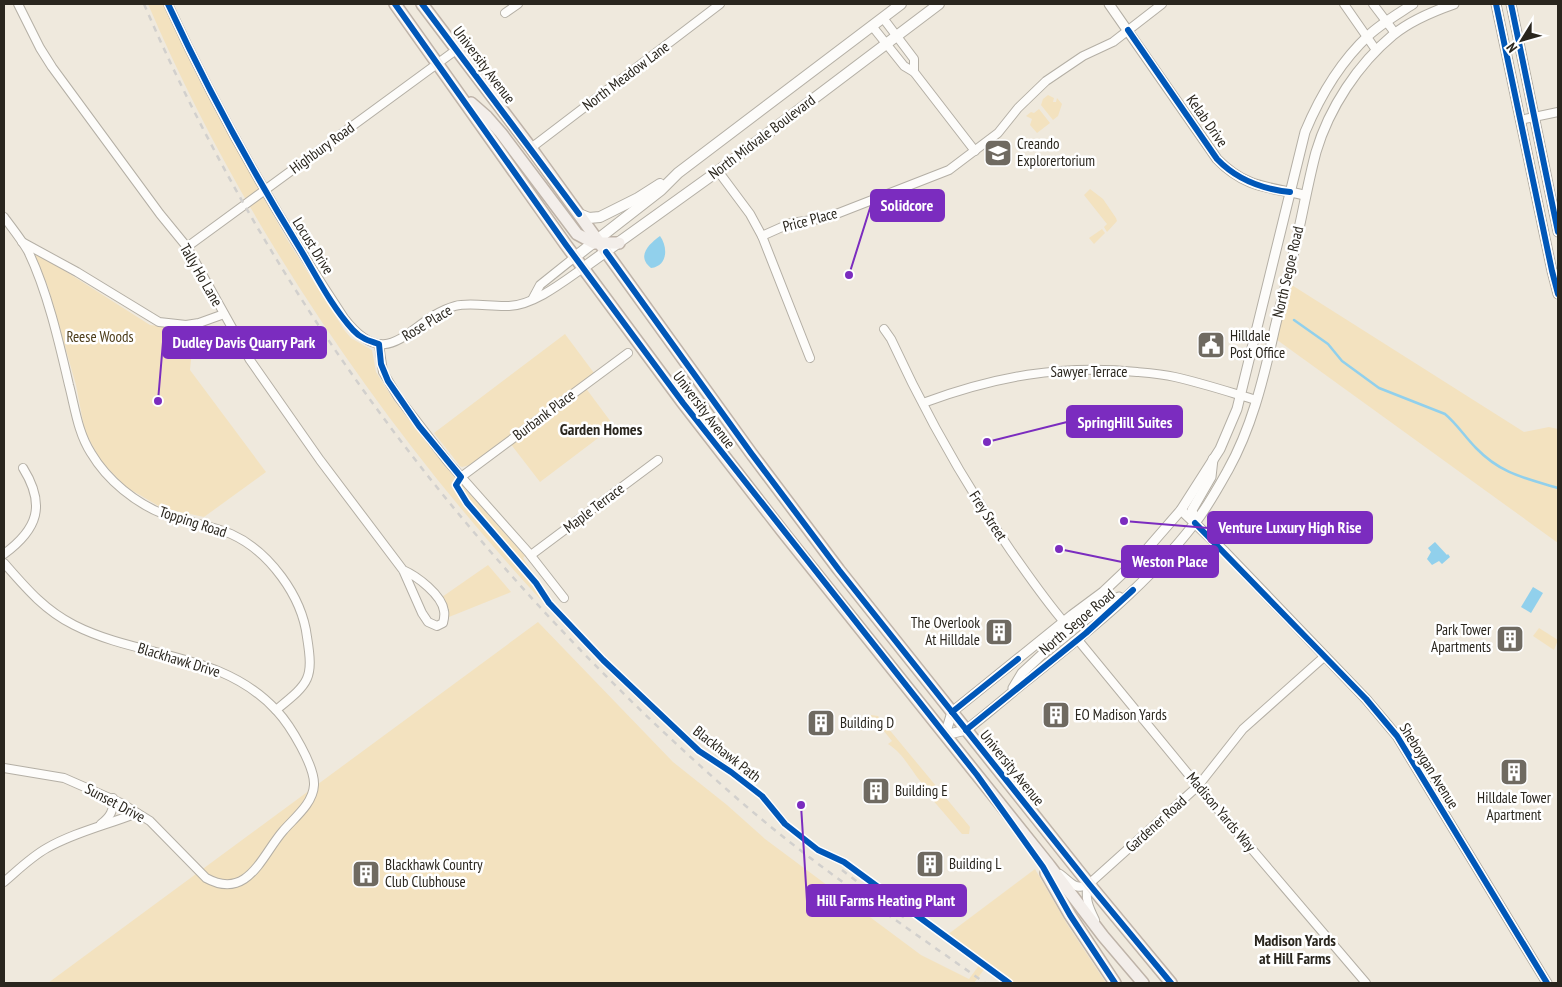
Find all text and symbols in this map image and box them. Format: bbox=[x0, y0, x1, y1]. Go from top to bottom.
north arrow bbox=[1497, 15, 1547, 65]
street label: University Avenue bbox=[449, 22, 520, 107]
street label: North Meadow Lane bbox=[578, 37, 673, 115]
text: N bbox=[1502, 39, 1521, 56]
street label: North Midvale Boulevard bbox=[705, 90, 819, 183]
street label: Kelab Drive bbox=[1183, 91, 1232, 151]
street label: Highbury Road bbox=[286, 118, 358, 177]
place label: Creando Explorertorium bbox=[1017, 134, 1095, 170]
school or university icon: Creando Explorertorium bbox=[983, 138, 1013, 168]
callout: Solidcore bbox=[871, 190, 944, 221]
text: Solidcore bbox=[881, 195, 934, 215]
street label: Price Place bbox=[780, 203, 839, 236]
street label: Locust Drive bbox=[289, 214, 338, 278]
street label: North Segoe Road bbox=[1268, 224, 1307, 320]
street label: Tally Ho Lane bbox=[176, 240, 227, 310]
street label: Rose Place bbox=[398, 300, 455, 345]
place label: Hilldale Post Office bbox=[1230, 326, 1285, 362]
park label: Reese Woods bbox=[66, 327, 134, 346]
callout: Dudley Davis Quarry Park bbox=[163, 327, 326, 358]
public building icon: Hilldale Post Office bbox=[1196, 330, 1226, 360]
text: Dudley Davis Quarry Park bbox=[173, 332, 316, 352]
street label: Sawyer Terrace bbox=[1051, 362, 1128, 381]
street label: University Avenue bbox=[669, 367, 740, 452]
street label: Burbank Place bbox=[509, 385, 579, 444]
callout: SpringHill Suites bbox=[1067, 406, 1182, 437]
text: SpringHill Suites bbox=[1078, 412, 1173, 432]
district label: Garden Homes bbox=[560, 419, 643, 439]
street label: Maple Terrace bbox=[559, 479, 628, 537]
street label: Frey Street bbox=[965, 487, 1012, 544]
street label: Topping Road bbox=[157, 502, 229, 541]
callout: Venture Luxury High Rise bbox=[1208, 512, 1372, 543]
text: Venture Luxury High Rise bbox=[1217, 517, 1362, 537]
callout: Weston Place bbox=[1122, 546, 1218, 577]
text: Weston Place bbox=[1131, 551, 1208, 571]
street label: North Segoe Road bbox=[1035, 584, 1119, 659]
place label: The Overlook At Hilldale bbox=[911, 613, 980, 649]
building icon: The Overlook At Hilldale bbox=[984, 617, 1014, 647]
place label: Park Tower Apartments bbox=[1431, 620, 1492, 656]
building icon: Park Tower Apartments bbox=[1495, 624, 1525, 654]
street label: Blackhawk Drive bbox=[136, 638, 223, 681]
building icon: EO Madison Yards bbox=[1041, 700, 1071, 730]
place label: EO Madison Yards bbox=[1075, 705, 1167, 724]
building icon: Building D bbox=[806, 708, 836, 738]
place label: Building D bbox=[840, 713, 894, 732]
street label: Sheboygan Avenue bbox=[1396, 719, 1463, 812]
street label: Blackhawk Path bbox=[690, 721, 765, 786]
street label: University Avenue bbox=[976, 726, 1049, 809]
building icon: Hilldale Tower Apartment bbox=[1499, 757, 1529, 787]
street label: Madison Yards Way bbox=[1183, 768, 1260, 856]
building icon: Building E bbox=[861, 776, 891, 806]
street label: Sunset Drive bbox=[82, 779, 149, 826]
place label: Building E bbox=[895, 781, 948, 800]
place label: Hilldale Tower Apartment bbox=[1477, 788, 1552, 824]
street label: Gardener Road bbox=[1121, 791, 1190, 856]
building icon: Building L bbox=[915, 849, 945, 879]
place label: Building L bbox=[949, 854, 1002, 873]
place label: Blackhawk Country Club Clubhouse bbox=[385, 855, 483, 891]
building icon: Blackhawk Country Club Clubhouse bbox=[351, 859, 381, 889]
callout: Hill Farms Heating Plant bbox=[807, 885, 966, 916]
text: Hill Farms Heating Plant bbox=[817, 890, 956, 910]
district label: Madison Yards at Hill Farms bbox=[1254, 930, 1336, 968]

